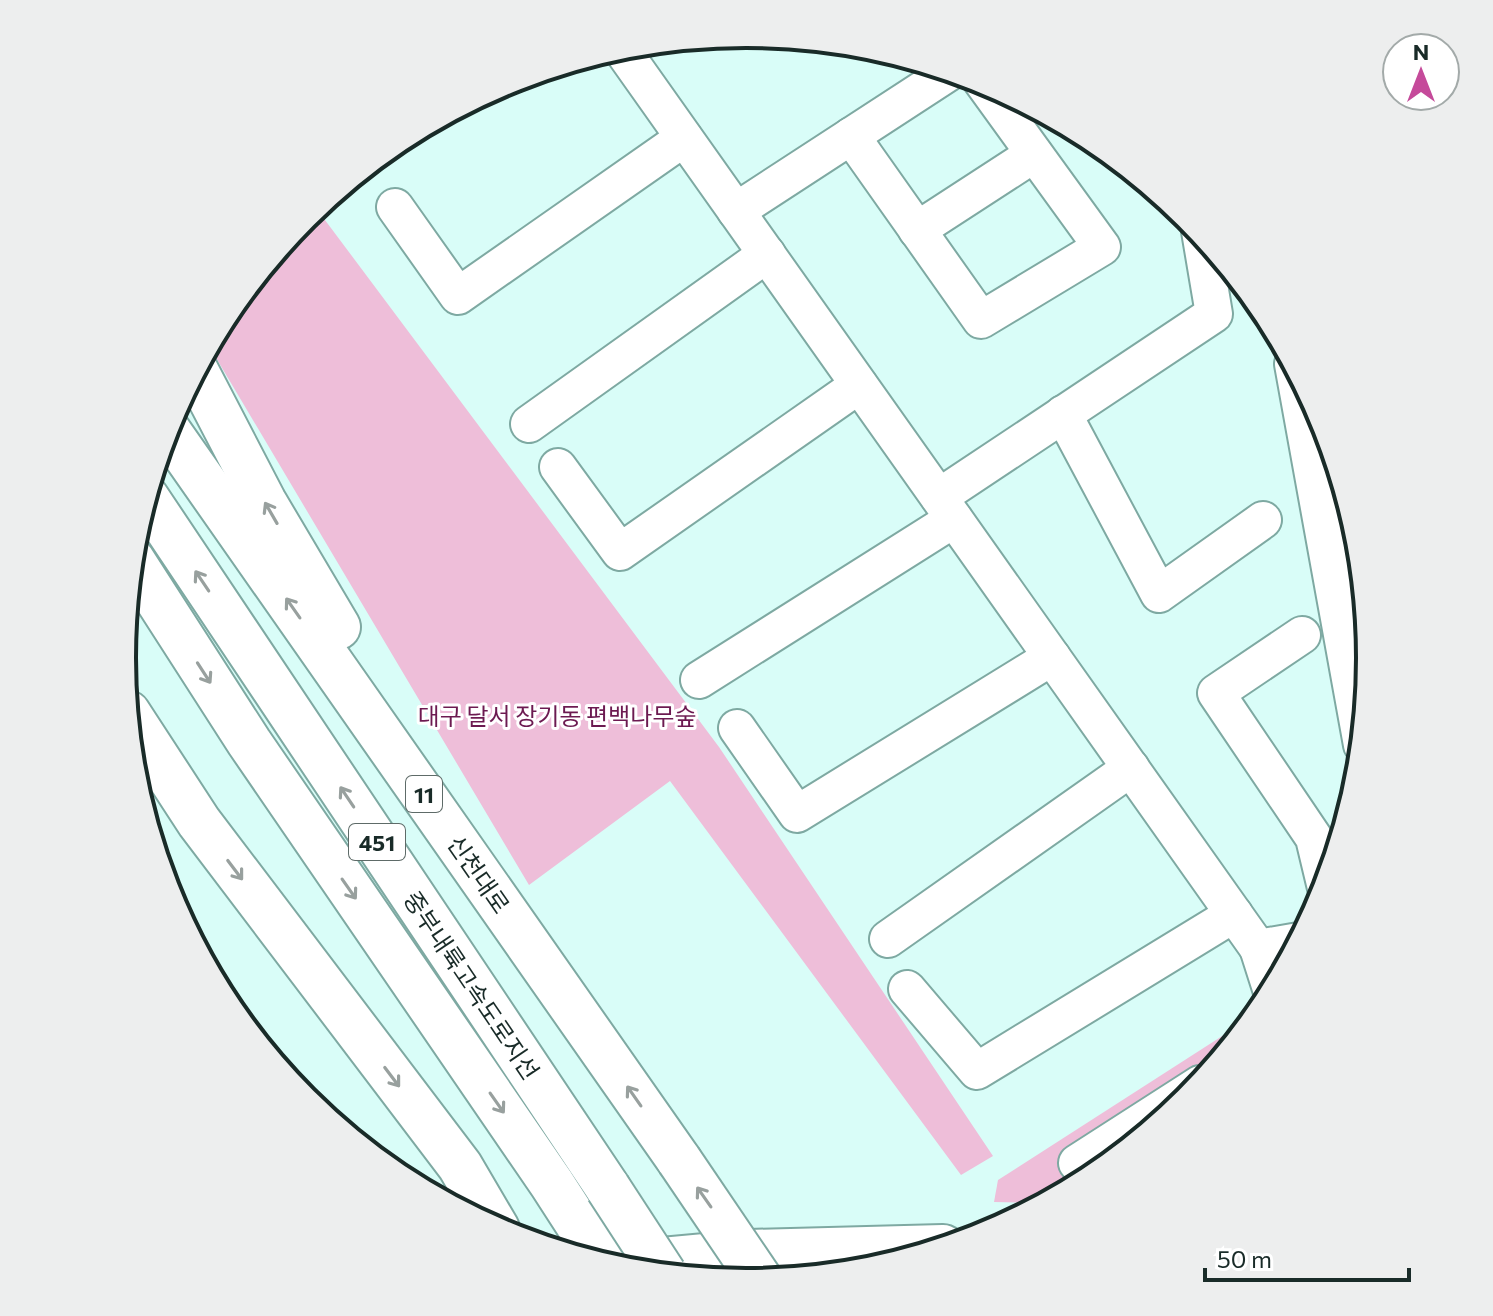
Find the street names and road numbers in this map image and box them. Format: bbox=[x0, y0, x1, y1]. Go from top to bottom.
road number: 11 bbox=[406, 776, 442, 812]
road number: 451 bbox=[349, 824, 405, 860]
street label: 신천대로 bbox=[442, 830, 516, 918]
street label: 중부내륙고속도로지선 bbox=[398, 885, 546, 1085]

